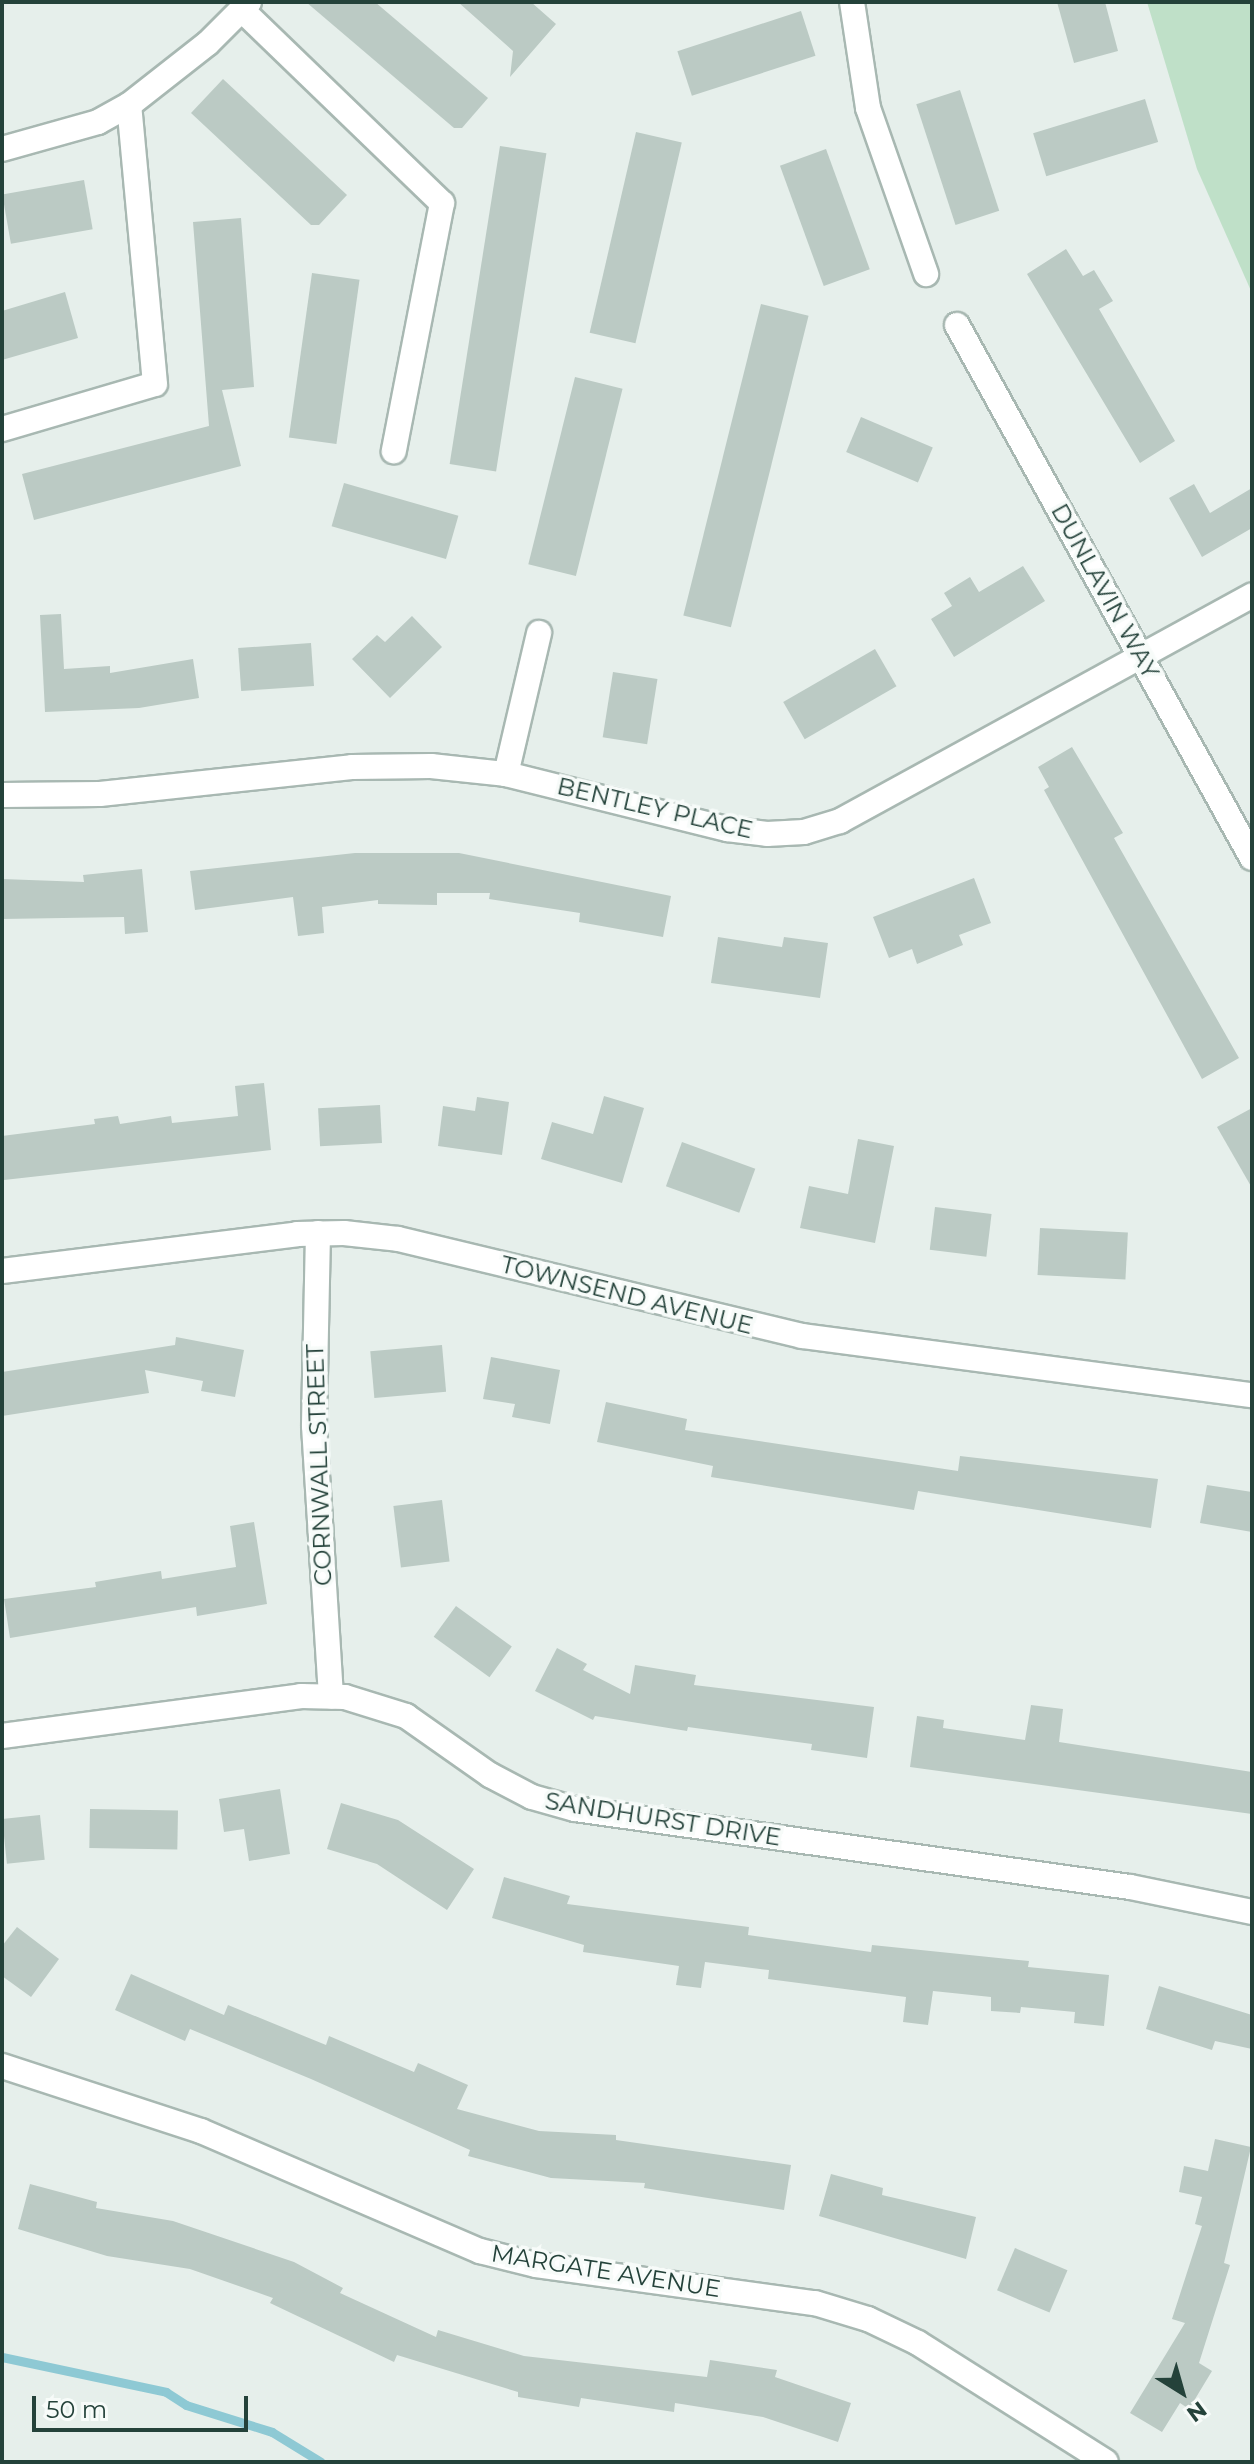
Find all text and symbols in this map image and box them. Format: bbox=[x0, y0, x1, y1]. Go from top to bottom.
street label: DUNLAVIN WAY bbox=[1045, 499, 1165, 683]
street label: BENTLEY PLACE bbox=[554, 771, 756, 845]
street label: TOWNSEND AVENUE bbox=[498, 1250, 756, 1340]
street label: CORNWALL STREET bbox=[300, 1344, 338, 1586]
street label: SANDHURST DRIVE bbox=[543, 1786, 783, 1852]
street label: MARGATE AVENUE bbox=[489, 2239, 723, 2303]
north arrow bbox=[1142, 2352, 1222, 2432]
scale bar bbox=[36, 2380, 252, 2430]
text: 50 m bbox=[46, 2395, 107, 2424]
text: N bbox=[1182, 2395, 1212, 2428]

